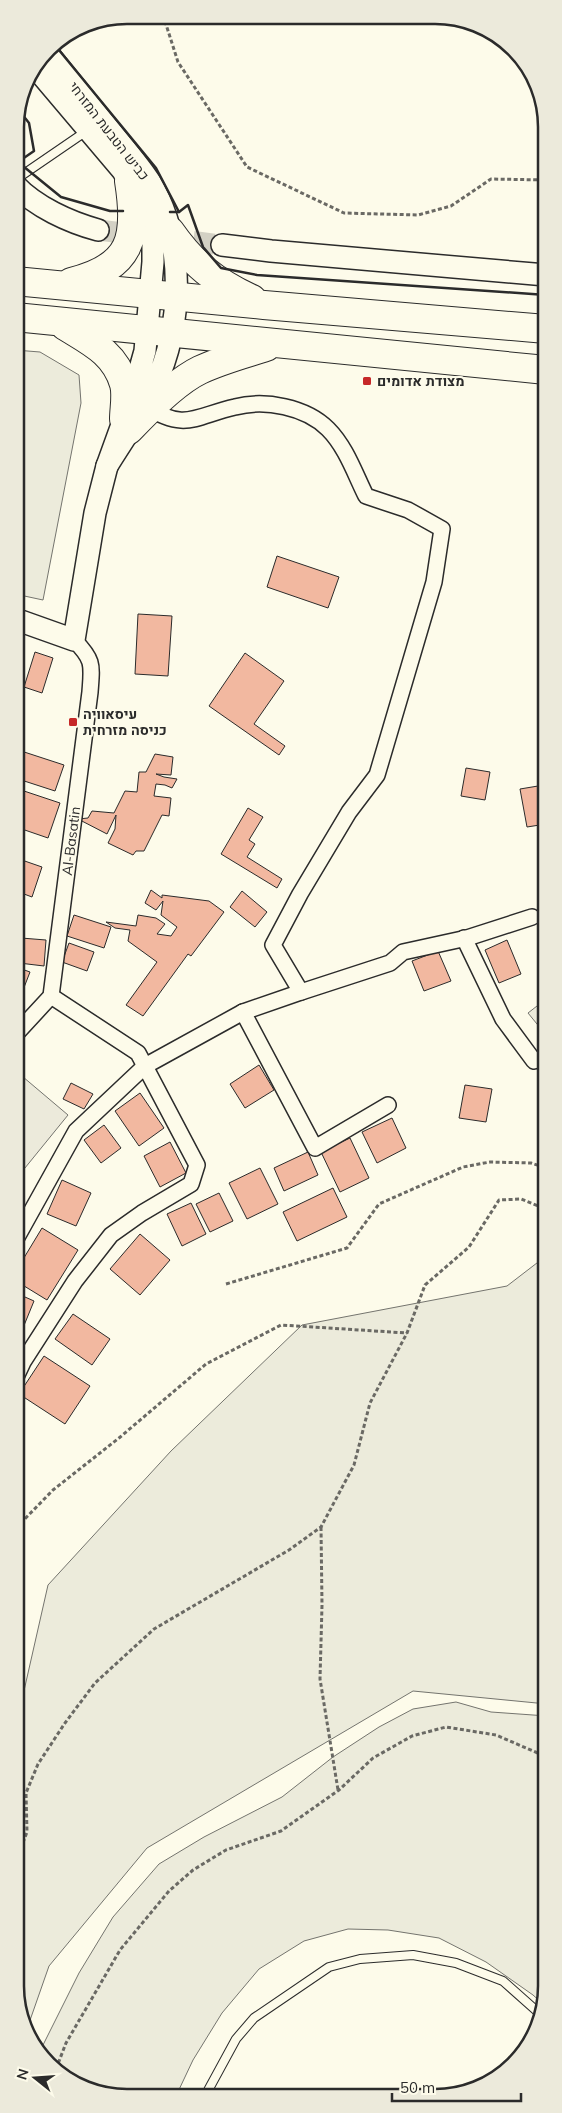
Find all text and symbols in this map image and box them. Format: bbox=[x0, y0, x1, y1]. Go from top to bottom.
street label: כביש הטבעת המזרחי bbox=[65, 78, 153, 184]
place label: מצודת אדומים bbox=[377, 372, 465, 390]
marker: מצודת אדומים bbox=[361, 375, 373, 387]
place label: עיסאוויה כניסה מזרחית bbox=[83, 705, 167, 739]
marker: עיסאוויה כניסה מזרחית bbox=[67, 716, 79, 728]
street label: Al-Basatin bbox=[58, 805, 84, 877]
north arrow bbox=[10, 2053, 60, 2103]
text: N bbox=[12, 2067, 33, 2082]
scale bar bbox=[392, 2070, 521, 2102]
text: 50 m bbox=[400, 2078, 435, 2097]

